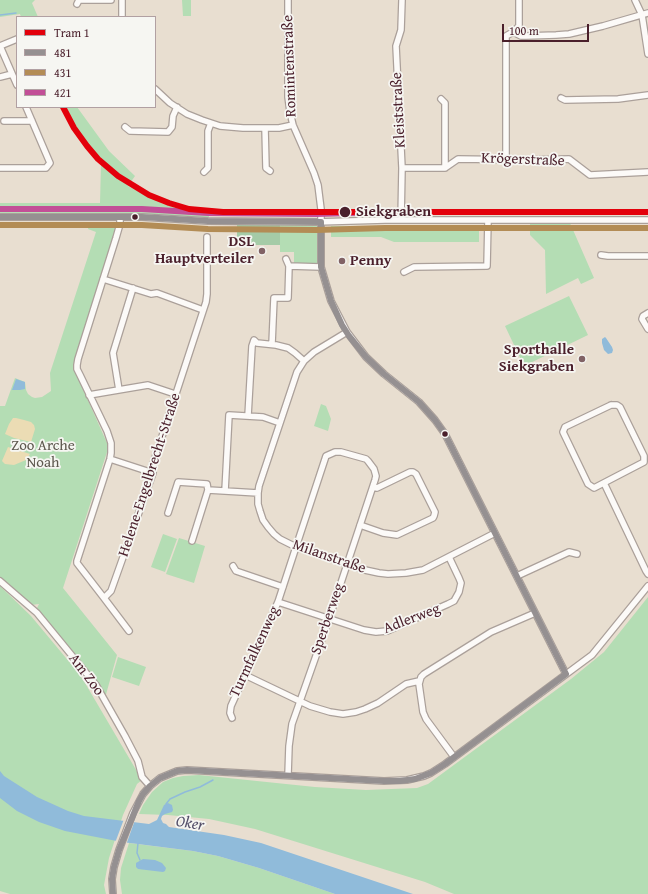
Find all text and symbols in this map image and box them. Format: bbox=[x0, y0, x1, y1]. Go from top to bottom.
street label: Romintenstraße bbox=[279, 15, 301, 117]
legend bbox=[16, 16, 156, 108]
scale bar bbox=[504, 16, 591, 42]
text: 100 m bbox=[509, 22, 539, 39]
text: Tram 1 bbox=[54, 24, 89, 41]
text: 481 bbox=[54, 44, 71, 61]
text: 431 bbox=[54, 64, 71, 81]
street label: Kleiststraße bbox=[388, 72, 410, 148]
text: 421 bbox=[54, 84, 71, 101]
street label: Krögerstraße bbox=[481, 150, 565, 170]
place label: Siekgraben bbox=[356, 203, 431, 221]
marker: Siekgraben bbox=[338, 205, 352, 219]
unlabelled marker bbox=[130, 212, 140, 222]
place label: DSL Hauptverteiler bbox=[155, 233, 254, 268]
marker: DSL Hauptverteiler bbox=[257, 246, 267, 256]
place label: Penny bbox=[350, 252, 392, 270]
marker: Penny bbox=[337, 256, 347, 266]
place label: Sporthalle Siekgraben bbox=[499, 341, 574, 376]
marker: Sporthalle Siekgraben bbox=[577, 354, 587, 364]
street label: Helene-Engelbrecht-Straße bbox=[115, 391, 185, 559]
unlabelled marker bbox=[440, 429, 450, 439]
park label: Zoo Arche Noah bbox=[11, 437, 75, 472]
street label: Milanstraße bbox=[290, 536, 368, 578]
street label: Sperberweg bbox=[307, 581, 349, 657]
street label: Adlerweg bbox=[381, 600, 443, 638]
street label: Turmfalkenweg bbox=[226, 603, 284, 701]
street label: Am Zoo bbox=[64, 650, 108, 700]
water label: Oker bbox=[174, 812, 206, 836]

